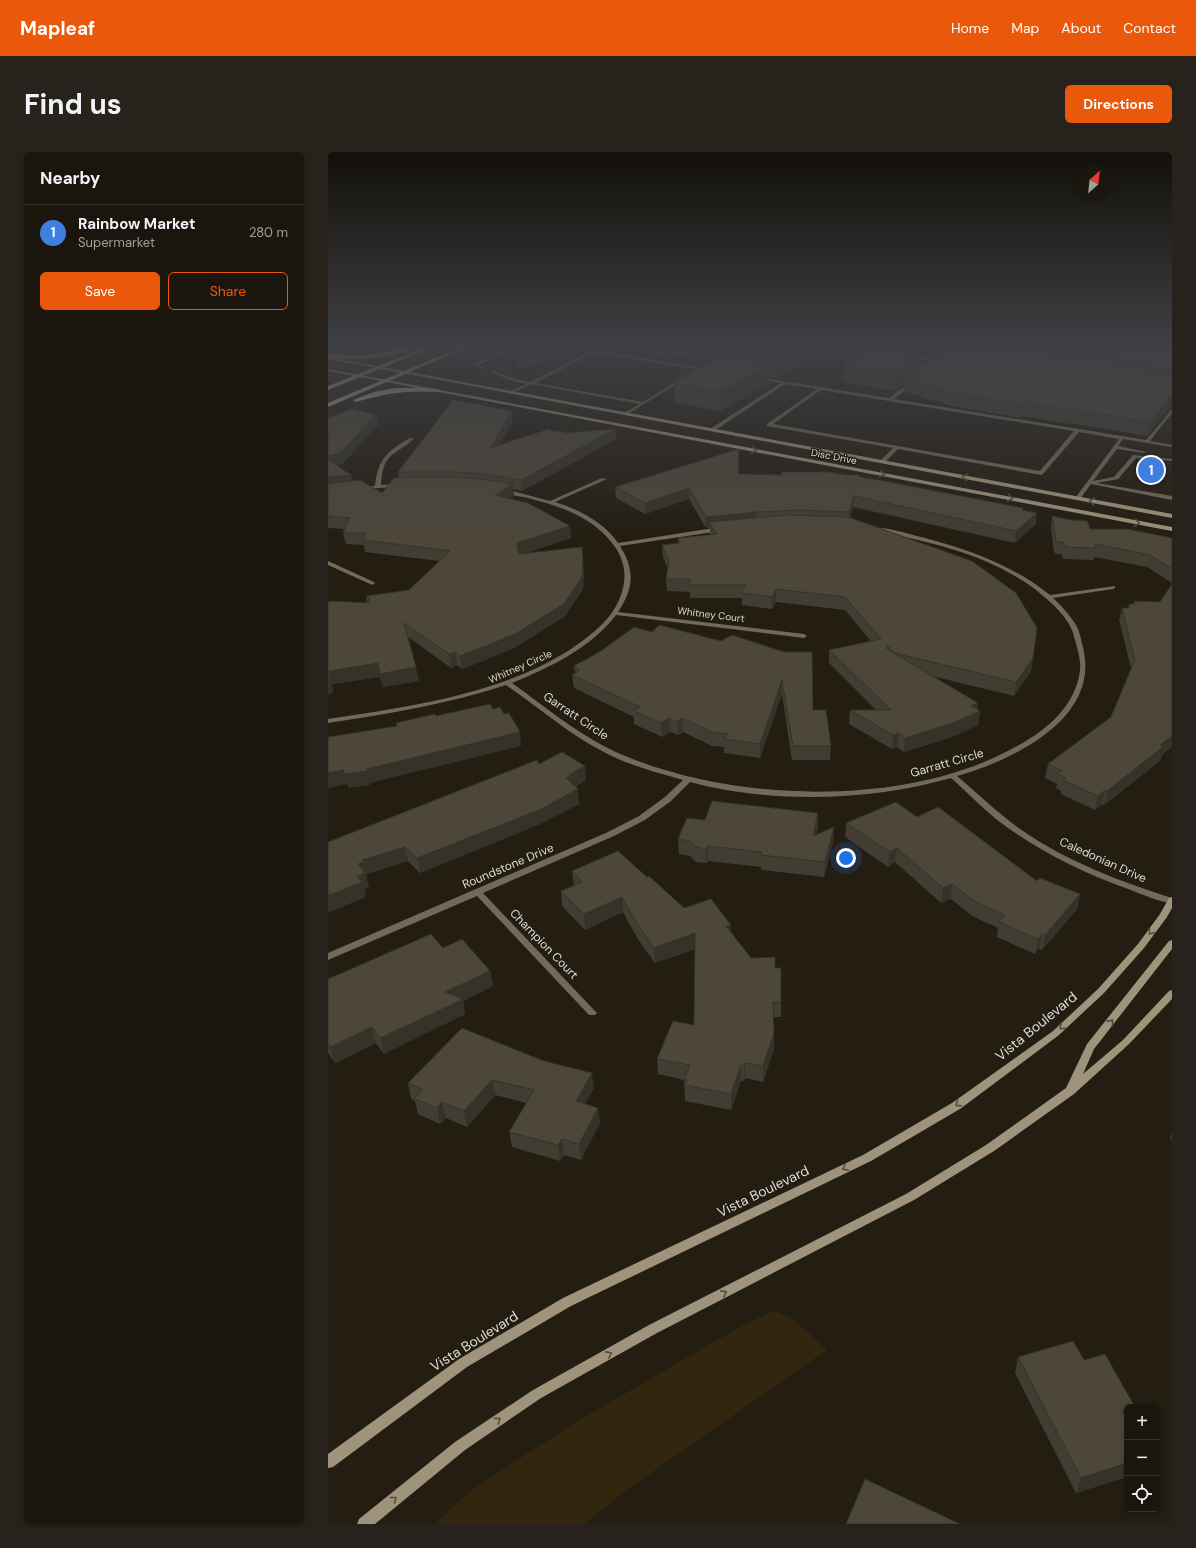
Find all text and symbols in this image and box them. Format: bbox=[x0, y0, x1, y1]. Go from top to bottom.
text: Mapleaf bbox=[20, 16, 95, 41]
text: Home bbox=[951, 19, 989, 37]
text: Map bbox=[1011, 19, 1039, 37]
text: About bbox=[1061, 19, 1101, 37]
text: Contact bbox=[1123, 19, 1176, 37]
button: Directions bbox=[1065, 85, 1172, 123]
text: Find us bbox=[24, 86, 122, 123]
north arrow bbox=[1076, 164, 1112, 200]
text: Nearby bbox=[40, 167, 100, 189]
text: Rainbow Market bbox=[78, 214, 196, 234]
text: 1 bbox=[51, 224, 55, 241]
text: 280 m bbox=[249, 224, 288, 241]
text: Supermarket bbox=[78, 234, 155, 251]
button: Save bbox=[40, 272, 160, 310]
button: Share bbox=[168, 272, 288, 310]
one-way arrow bbox=[751, 445, 757, 453]
street label: Disc Drive bbox=[810, 446, 858, 467]
pin: 1 bbox=[1138, 455, 1164, 485]
one-way arrow bbox=[879, 469, 885, 478]
one-way arrow bbox=[961, 473, 968, 482]
one-way arrow bbox=[1007, 494, 1013, 502]
one-way arrow bbox=[1089, 497, 1095, 505]
one-way arrow bbox=[1134, 518, 1141, 526]
street label: Whitney Court bbox=[677, 604, 745, 625]
street label: Whitney Circle bbox=[487, 647, 554, 686]
street label: Garratt Circle bbox=[540, 688, 612, 744]
street label: Garratt Circle bbox=[908, 745, 986, 781]
street label: Caledonian Drive bbox=[1057, 834, 1149, 887]
street label: Roundstone Drive bbox=[460, 839, 556, 892]
your location bbox=[836, 848, 856, 868]
street label: Champion Court bbox=[506, 905, 582, 983]
one-way arrow bbox=[1149, 928, 1156, 935]
street label: Vista Boulevard bbox=[991, 987, 1081, 1065]
one-way arrow bbox=[1106, 1019, 1113, 1026]
one-way arrow bbox=[1059, 1022, 1067, 1030]
one-way arrow bbox=[955, 1099, 962, 1107]
street label: Vista Boulevard bbox=[714, 1161, 812, 1221]
one-way arrow bbox=[842, 1163, 849, 1171]
one-way arrow bbox=[720, 1290, 727, 1298]
street label: Vista Boulevard bbox=[427, 1307, 521, 1375]
one-way arrow bbox=[605, 1351, 612, 1358]
map controls bbox=[1124, 1404, 1160, 1512]
button: + bbox=[1124, 1404, 1160, 1440]
one-way arrow bbox=[493, 1418, 500, 1425]
button: − bbox=[1124, 1440, 1160, 1476]
button: locate bbox=[1124, 1476, 1160, 1512]
one-way arrow bbox=[390, 1497, 397, 1504]

